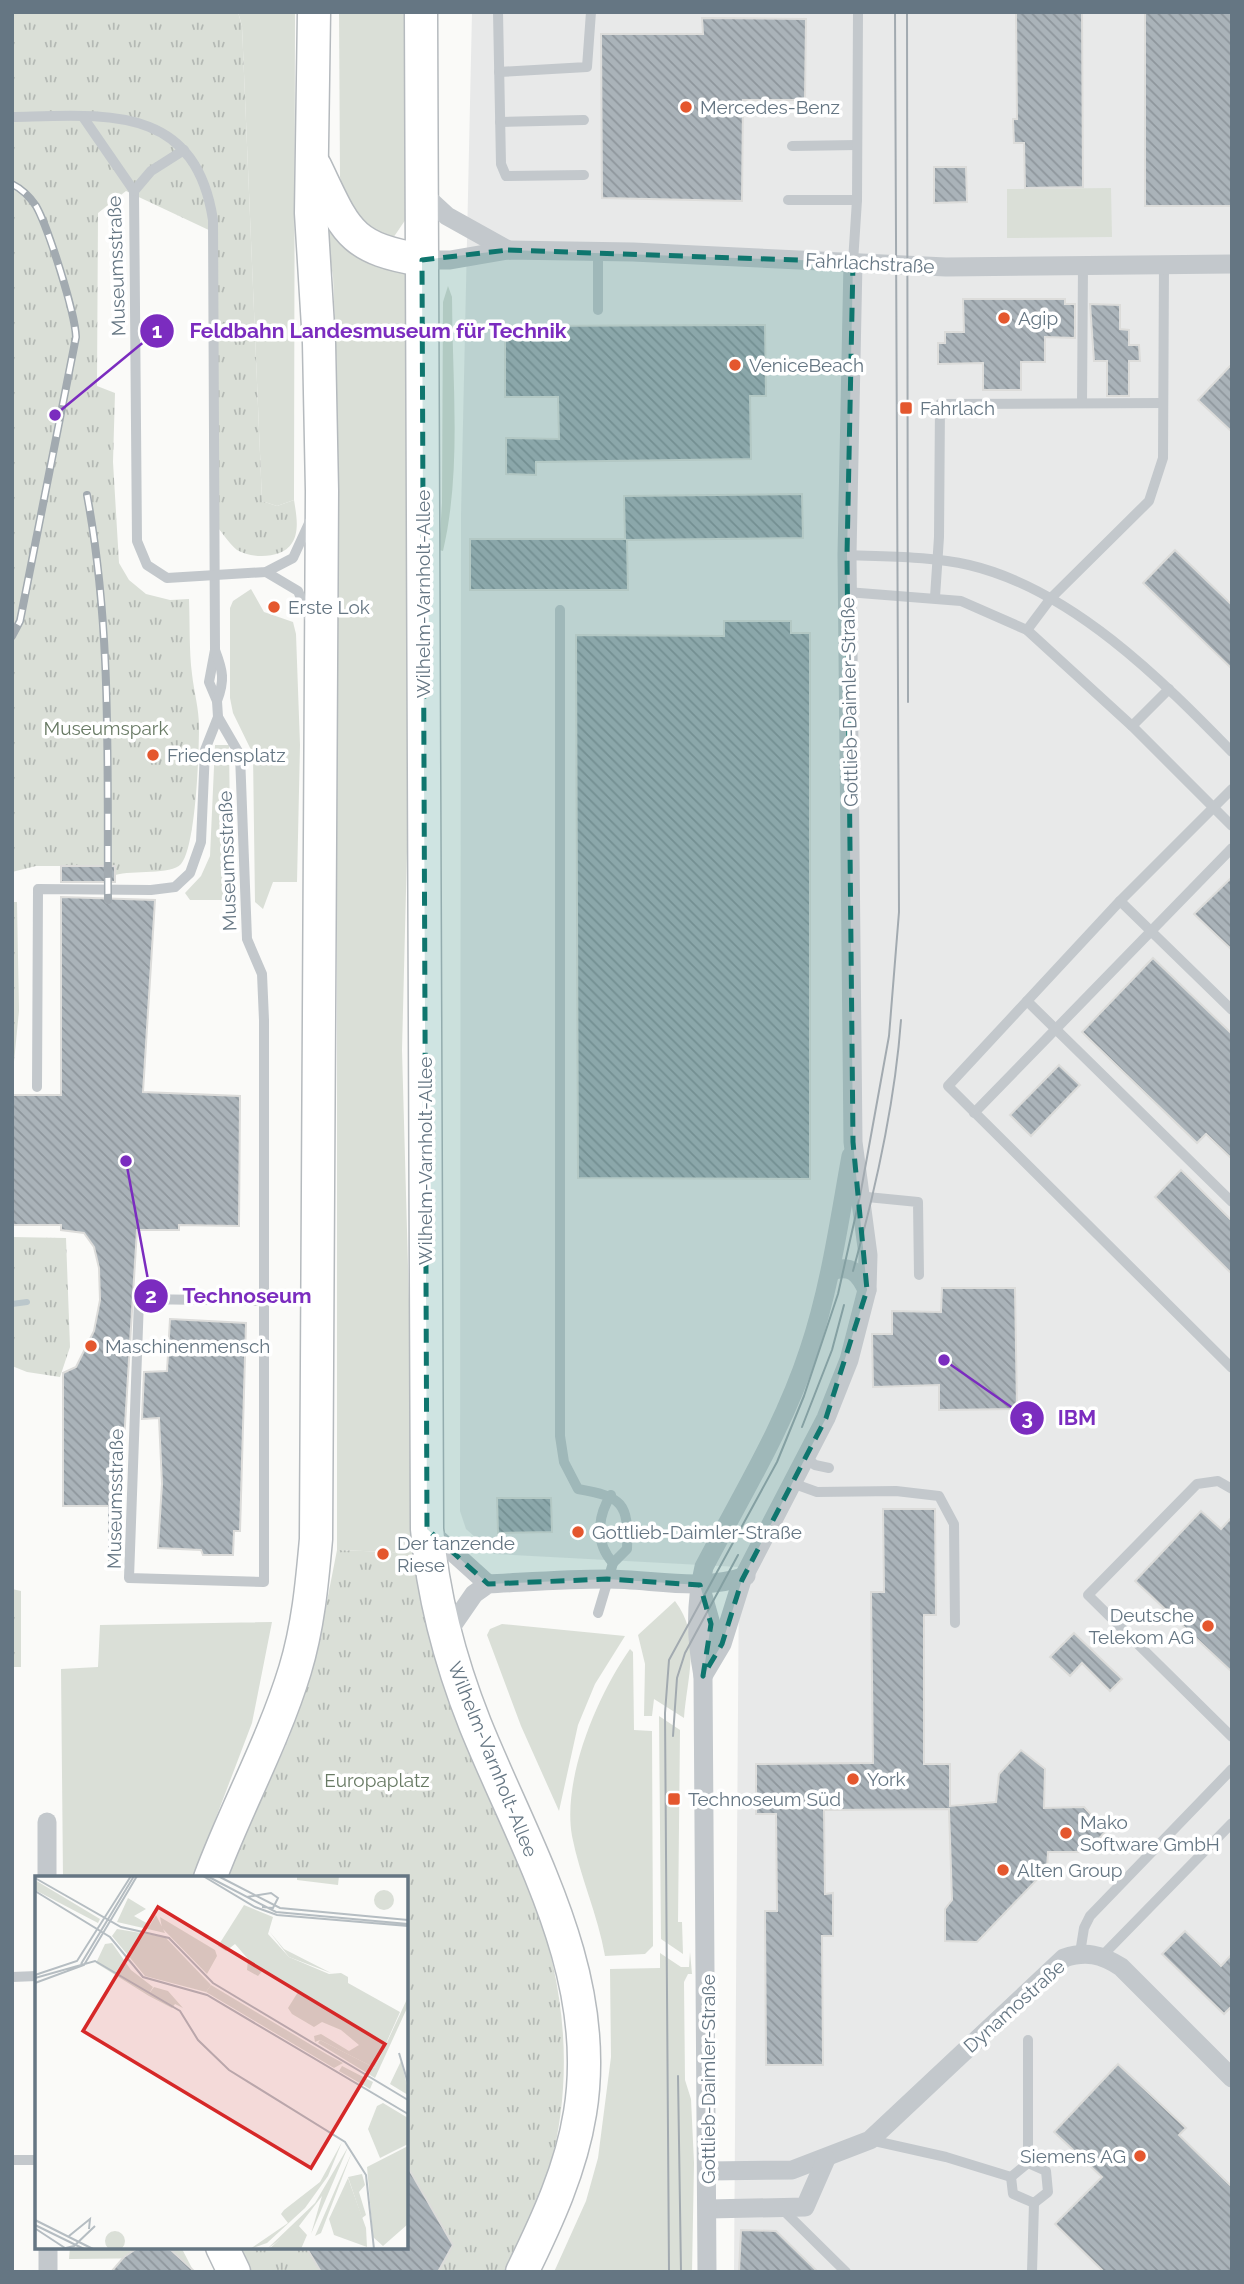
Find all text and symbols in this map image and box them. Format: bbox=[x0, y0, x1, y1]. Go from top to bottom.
place label: Mercedes-Benz bbox=[700, 96, 840, 118]
marker: Mercedes-Benz bbox=[678, 99, 694, 115]
street label: Museumsstraße bbox=[103, 195, 129, 337]
street label: Fahrlachstraße bbox=[805, 249, 935, 277]
place label: Agip bbox=[1018, 307, 1058, 329]
callout: Feldbahn Landesmuseum für Technik bbox=[140, 310, 581, 352]
marker: Agip bbox=[996, 310, 1012, 326]
text: 1 bbox=[152, 318, 162, 343]
text: Feldbahn Landesmuseum für Technik bbox=[189, 318, 567, 343]
place label: VeniceBeach bbox=[749, 354, 864, 376]
marker: VeniceBeach bbox=[727, 357, 743, 373]
place label: Fahrlach bbox=[920, 397, 995, 419]
marker: Fahrlach bbox=[898, 400, 914, 416]
street label: Wilhelm-Varnholt-Allee bbox=[412, 490, 434, 698]
place label: Erste Lok bbox=[288, 596, 370, 618]
street label: Gottlieb-Daimler-Straße bbox=[836, 597, 862, 807]
marker: Erste Lok bbox=[266, 599, 282, 615]
park label: Museumspark bbox=[43, 717, 169, 739]
place label: Friedensplatz bbox=[167, 744, 286, 766]
marker: Friedensplatz bbox=[145, 747, 161, 763]
street label: Museumsstraße bbox=[214, 790, 240, 932]
street label: Wilhelm-Varnholt-Allee bbox=[414, 1057, 436, 1265]
callout: Technoseum bbox=[134, 1275, 326, 1317]
text: 2 bbox=[145, 1283, 157, 1308]
text: Technoseum bbox=[183, 1283, 311, 1308]
place label: Maschinenmensch bbox=[105, 1335, 270, 1357]
marker: Maschinenmensch bbox=[83, 1338, 99, 1354]
callout: IBM bbox=[1009, 1397, 1111, 1439]
text: 3 bbox=[1021, 1405, 1033, 1430]
text: IBM bbox=[1058, 1405, 1096, 1430]
street label: Museumsstraße bbox=[103, 1429, 127, 1569]
place label: Gottlieb-Daimler-Straße bbox=[592, 1521, 802, 1543]
marker: Gottlieb-Daimler-Straße bbox=[570, 1524, 586, 1540]
place label: Der tanzende Riese bbox=[397, 1532, 515, 1576]
marker: Der tanzende Riese bbox=[375, 1546, 391, 1562]
place label: Deutsche Telekom AG bbox=[1089, 1604, 1194, 1648]
marker: Deutsche Telekom AG bbox=[1200, 1618, 1216, 1634]
street label: Wilhelm-Varnholt-Allee bbox=[444, 1658, 542, 1860]
place label: York bbox=[867, 1768, 906, 1790]
park label: Europaplatz bbox=[324, 1769, 430, 1791]
marker: York bbox=[845, 1771, 861, 1787]
place label: Technoseum Süd bbox=[688, 1788, 841, 1810]
marker: Technoseum Süd bbox=[666, 1791, 682, 1807]
place label: Mako Software GmbH bbox=[1080, 1811, 1220, 1855]
marker: Mako Software GmbH bbox=[1058, 1825, 1074, 1841]
place label: Alten Group bbox=[1017, 1859, 1123, 1881]
marker: Alten Group bbox=[995, 1862, 1011, 1878]
inset map bbox=[35, 1876, 408, 2249]
street label: Dynamostraße bbox=[959, 1955, 1069, 2057]
street label: Gottlieb-Daimler-Straße bbox=[697, 1974, 719, 2184]
place label: Siemens AG bbox=[1020, 2145, 1126, 2167]
marker: Siemens AG bbox=[1132, 2148, 1148, 2164]

